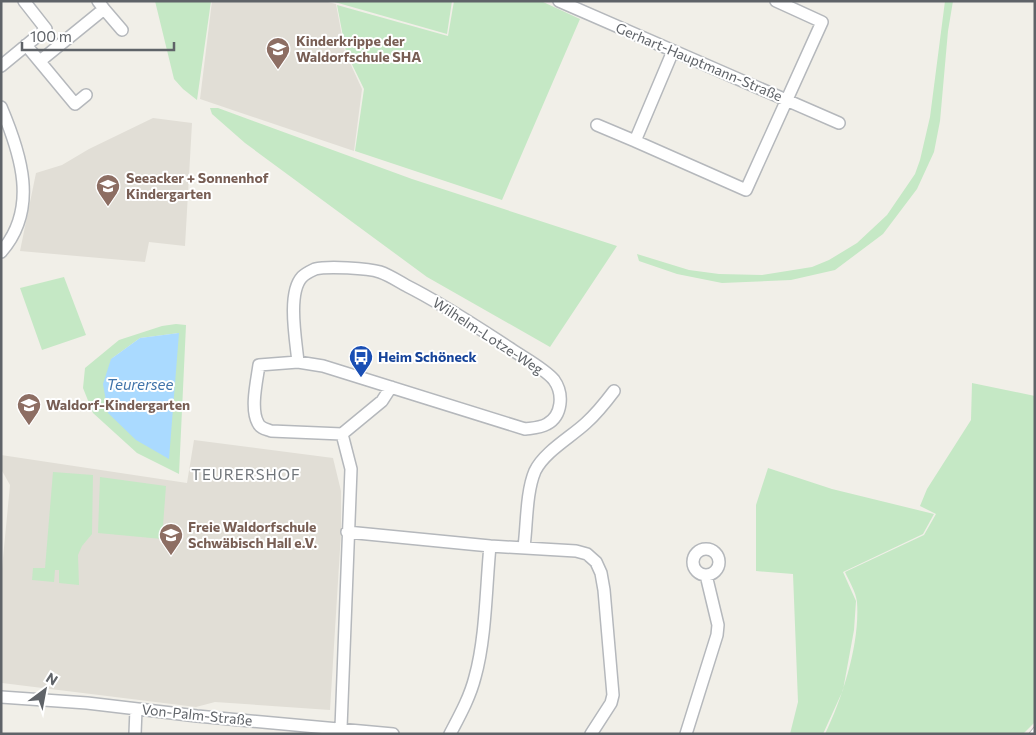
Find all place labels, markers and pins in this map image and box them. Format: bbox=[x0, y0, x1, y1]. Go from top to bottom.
place label: Kinderkrippe der Waldorfschule SHA bbox=[296, 32, 421, 65]
school or university icon: Kinderkrippe der Waldorfschule SHA bbox=[265, 36, 291, 70]
place label: Seeacker + Sonnenhof Kindergarten bbox=[126, 169, 269, 202]
school or university icon: Seeacker + Sonnenhof Kindergarten bbox=[95, 173, 121, 207]
bus stop icon: Heim Schöneck bbox=[348, 344, 374, 378]
place label: Heim Schöneck bbox=[378, 348, 477, 365]
school or university icon: Waldorf-Kindergarten bbox=[16, 392, 42, 426]
place label: Waldorf-Kindergarten bbox=[46, 396, 190, 413]
place label: Freie Waldorfschule Schwäbisch Hall e.V. bbox=[188, 518, 318, 551]
school or university icon: Freie Waldorfschule Schwäbisch Hall e.V. bbox=[158, 522, 184, 556]

